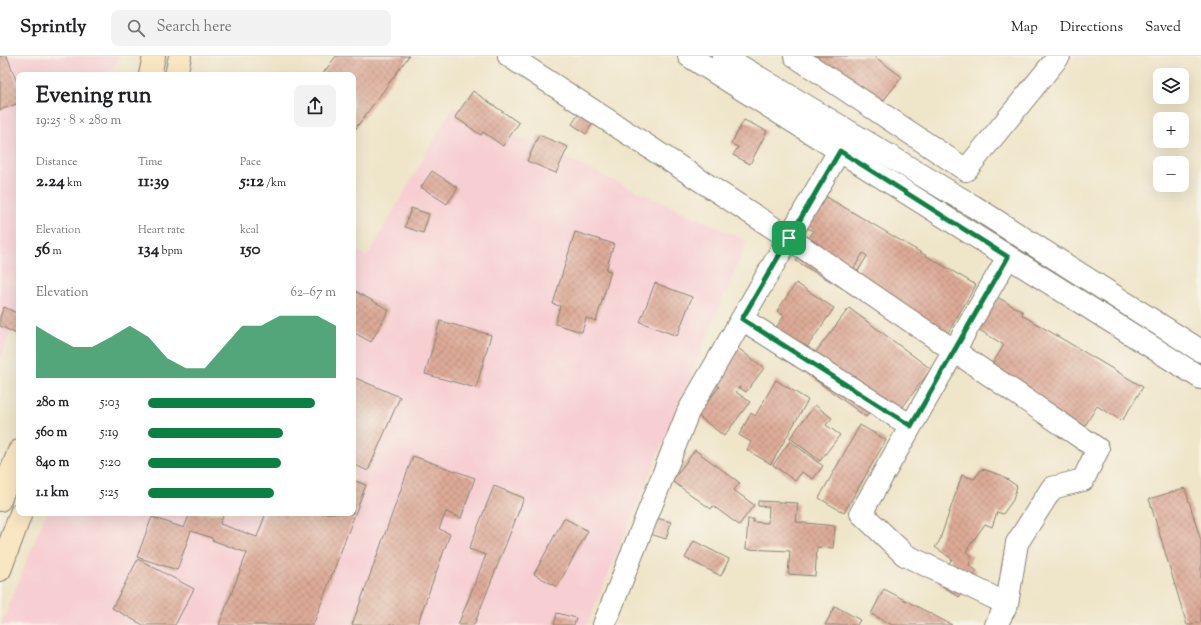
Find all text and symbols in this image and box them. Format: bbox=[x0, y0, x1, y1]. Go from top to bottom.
search box bbox=[111, 10, 391, 46]
text: Sprintly bbox=[20, 14, 87, 41]
icon: search bbox=[125, 17, 147, 39]
text: Search here bbox=[157, 17, 232, 38]
text: Map bbox=[1011, 18, 1038, 38]
text: Directions bbox=[1060, 18, 1123, 38]
text: Saved bbox=[1145, 18, 1181, 38]
map controls bbox=[1153, 68, 1189, 192]
button: layers bbox=[1153, 68, 1189, 104]
text: Evening run bbox=[36, 81, 152, 113]
button: share bbox=[294, 85, 336, 127]
text: 19:25 · 8 × 280 m bbox=[36, 112, 121, 130]
button: + bbox=[1153, 112, 1189, 148]
text: Distance bbox=[36, 154, 77, 170]
text: Time bbox=[138, 154, 162, 170]
text: Pace bbox=[240, 154, 261, 170]
button: − bbox=[1153, 156, 1189, 192]
text: 2.24 bbox=[36, 170, 65, 194]
text: 11:39 bbox=[138, 170, 169, 194]
text: 5:12 bbox=[240, 170, 264, 194]
text: km bbox=[65, 175, 82, 191]
text: /km bbox=[264, 175, 286, 191]
pin bbox=[772, 221, 806, 255]
text: Elevation bbox=[36, 222, 81, 238]
text: Heart rate bbox=[138, 222, 185, 238]
text: kcal bbox=[240, 222, 259, 238]
icon: arrive bbox=[778, 227, 800, 249]
text: 56 bbox=[36, 238, 50, 262]
text: 134 bbox=[138, 238, 159, 262]
text: 150 bbox=[240, 238, 261, 262]
text: m bbox=[50, 243, 62, 259]
text: bpm bbox=[159, 243, 183, 259]
text: Elevation bbox=[36, 284, 89, 302]
text: 62–67 m bbox=[291, 284, 336, 302]
text: 280 m bbox=[36, 394, 69, 412]
text: 5:03 bbox=[100, 394, 120, 412]
text: 560 m bbox=[36, 424, 67, 442]
text: 5:19 bbox=[100, 424, 118, 442]
text: 840 m bbox=[36, 454, 69, 472]
text: 5:20 bbox=[100, 454, 121, 472]
text: 1.1 km bbox=[36, 484, 69, 502]
text: 5:25 bbox=[100, 484, 118, 502]

